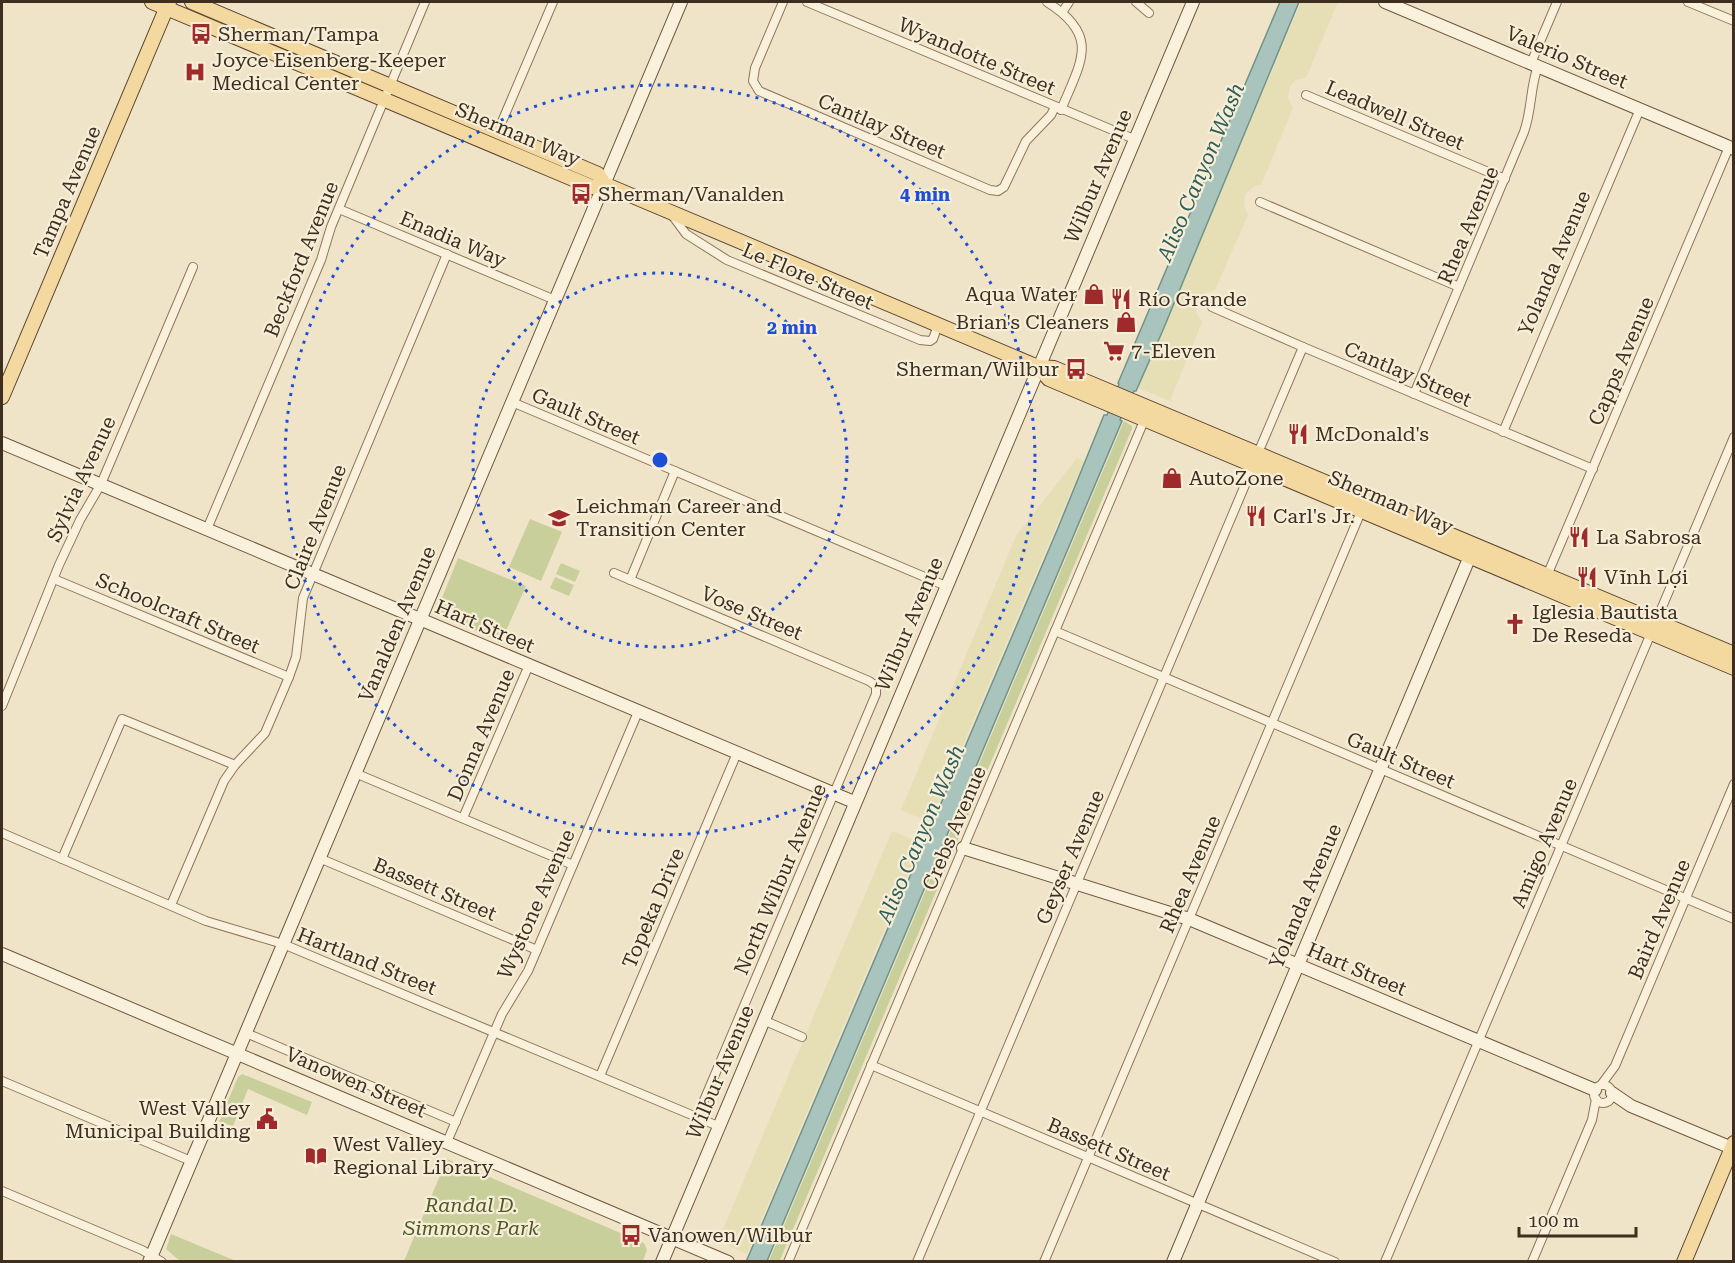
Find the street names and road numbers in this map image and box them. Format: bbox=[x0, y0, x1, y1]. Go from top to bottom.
street label: Wyandotte Street bbox=[895, 12, 1060, 100]
street label: Valerio Street bbox=[1502, 21, 1632, 94]
street label: Leadwell Street bbox=[1322, 75, 1469, 155]
street label: Cantlay Street bbox=[815, 88, 950, 164]
street label: Sherman Way bbox=[452, 97, 584, 171]
street label: Wilbur Avenue bbox=[1059, 105, 1137, 247]
street label: Tampa Avenue bbox=[28, 122, 106, 262]
street label: Rhea Avenue bbox=[1432, 163, 1504, 287]
street label: Beckford Avenue bbox=[259, 178, 343, 340]
street label: Yolanda Avenue bbox=[1513, 187, 1595, 339]
street label: Enadia Way bbox=[396, 206, 510, 272]
street label: Le Flore Street bbox=[739, 238, 878, 315]
street label: Capps Avenue bbox=[1583, 293, 1659, 429]
street label: Cantlay Street bbox=[1341, 336, 1476, 412]
street label: Gault Street bbox=[528, 382, 644, 450]
street label: Sylvia Avenue bbox=[41, 412, 121, 546]
street label: Claire Avenue bbox=[279, 461, 351, 593]
street label: Sherman Way bbox=[1325, 465, 1457, 539]
street label: Vanalden Avenue bbox=[353, 542, 441, 706]
street label: Wilbur Avenue bbox=[870, 553, 948, 695]
street label: Schoolcraft Street bbox=[92, 568, 264, 659]
street label: Vose Street bbox=[698, 581, 807, 645]
street label: Hart Street bbox=[432, 594, 539, 658]
street label: Donna Avenue bbox=[442, 665, 520, 805]
street label: Gault Street bbox=[1343, 726, 1459, 794]
street label: Crebs Avenue bbox=[917, 762, 991, 894]
street label: Amigo Avenue bbox=[1506, 775, 1582, 911]
street label: North Wilbur Avenue bbox=[729, 780, 831, 978]
street label: Geyser Avenue bbox=[1031, 786, 1109, 928]
street label: Rhea Avenue bbox=[1154, 812, 1226, 936]
street label: Yolanda Avenue bbox=[1264, 820, 1346, 972]
street label: Wystone Avenue bbox=[492, 825, 580, 982]
street label: Topeka Drive bbox=[617, 844, 689, 972]
street label: Bassett Street bbox=[370, 852, 501, 926]
street label: Baird Avenue bbox=[1623, 855, 1695, 983]
street label: Hartland Street bbox=[294, 922, 441, 1000]
street label: Hart Street bbox=[1304, 937, 1411, 1001]
street label: Wilbur Avenue bbox=[681, 1001, 759, 1143]
street label: Vanowen Street bbox=[282, 1042, 431, 1123]
street label: Bassett Street bbox=[1044, 1112, 1175, 1186]

